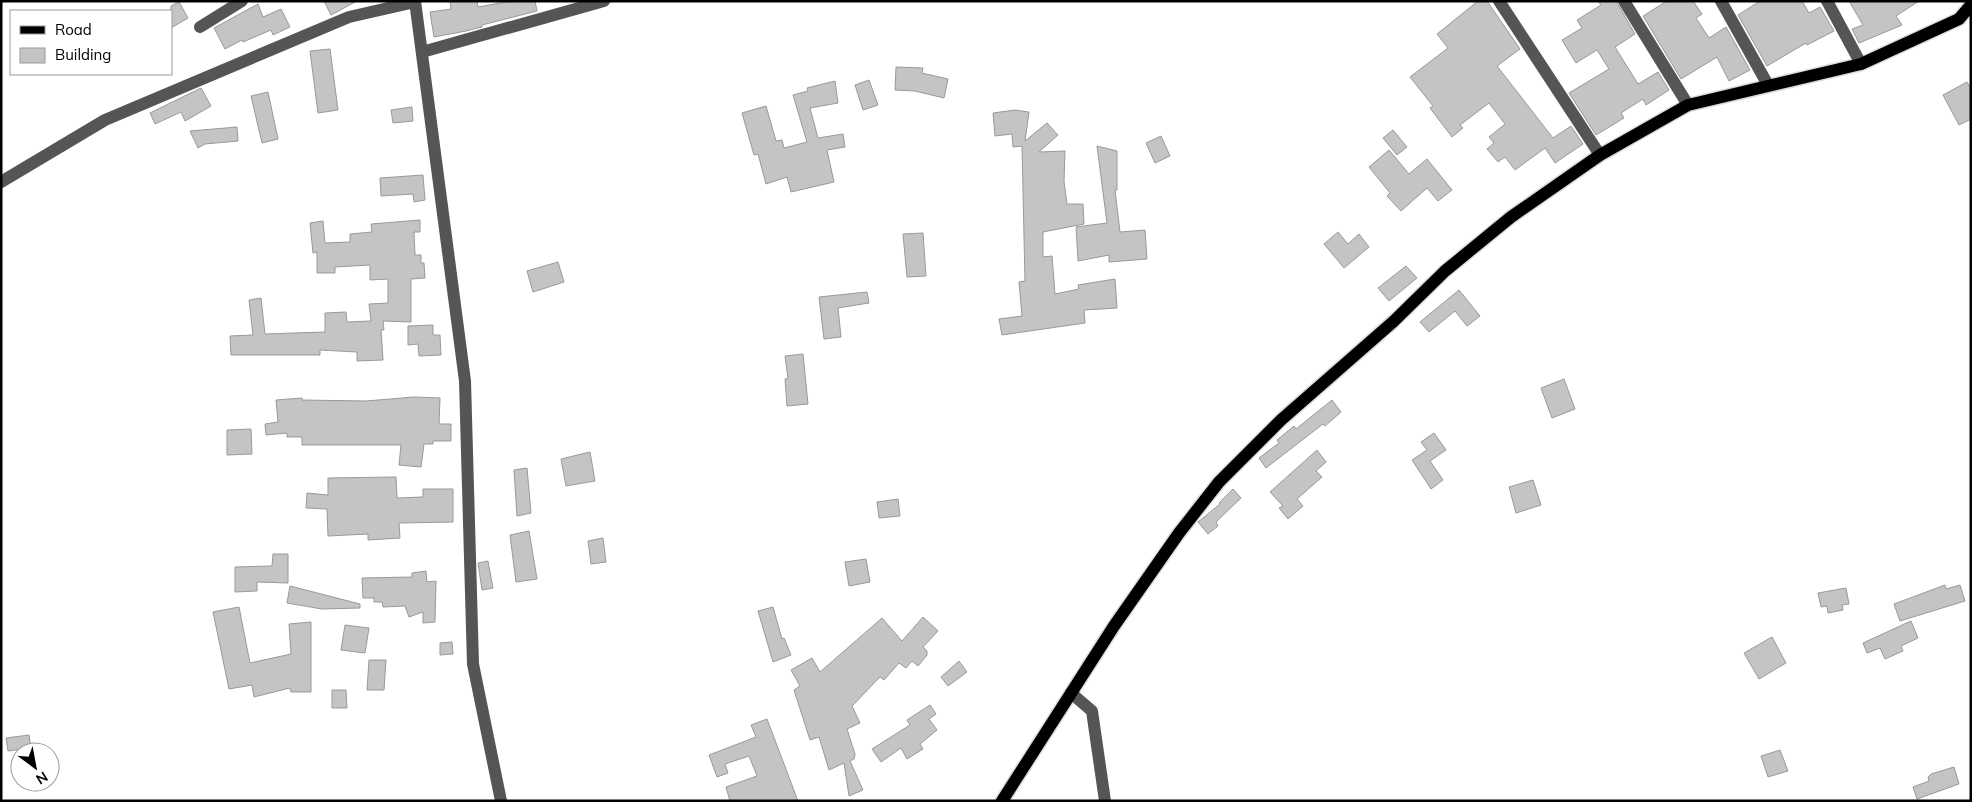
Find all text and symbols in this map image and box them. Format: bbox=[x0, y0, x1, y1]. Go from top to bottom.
legend bbox=[10, 10, 172, 75]
text: Road bbox=[55, 20, 92, 39]
text: Building bbox=[55, 45, 111, 64]
north arrow bbox=[10, 742, 60, 792]
text: N bbox=[33, 768, 51, 788]

